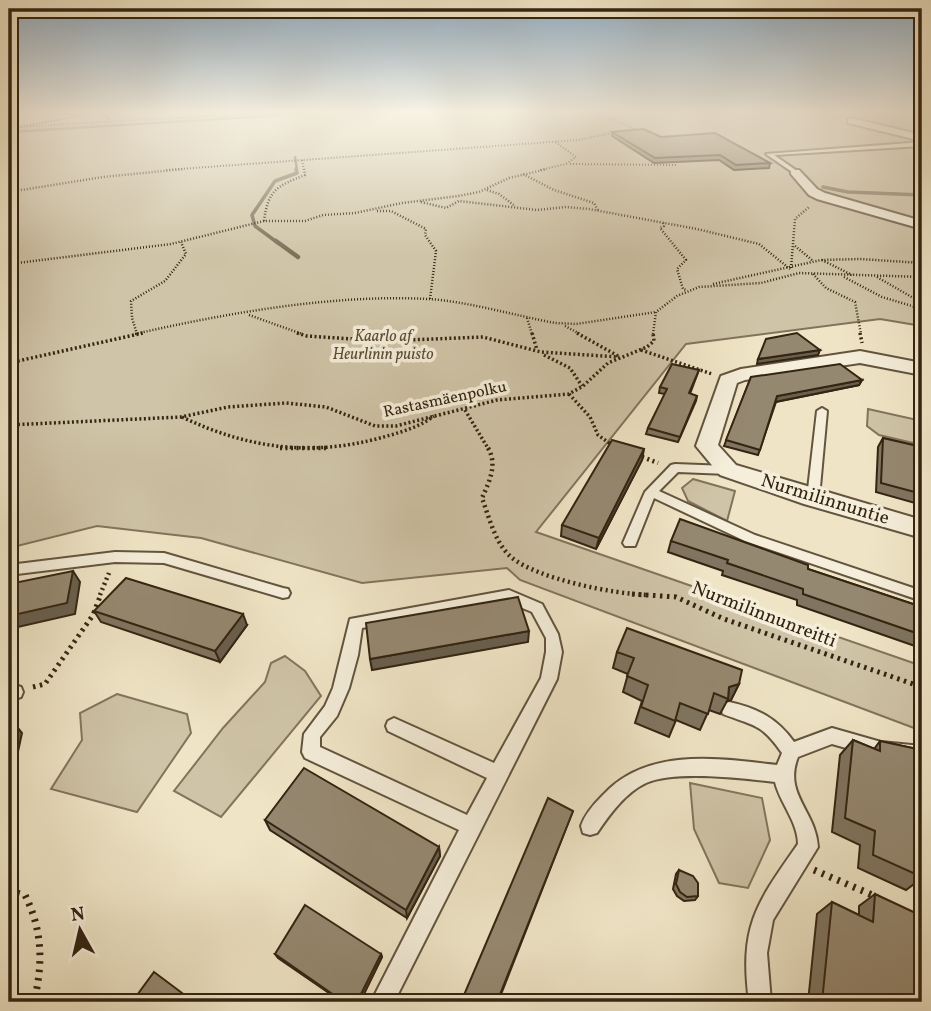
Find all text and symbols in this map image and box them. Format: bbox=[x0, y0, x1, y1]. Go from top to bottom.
park label: Kaarlo af Heurlinin puisto bbox=[333, 326, 434, 366]
street label: Rastasmäenpolku bbox=[381, 376, 509, 424]
street label: Nurmilinnuntie bbox=[758, 468, 892, 532]
street label: Nurmilinnunreitti bbox=[688, 575, 840, 655]
north arrow bbox=[46, 895, 116, 965]
text: N bbox=[69, 901, 87, 929]

